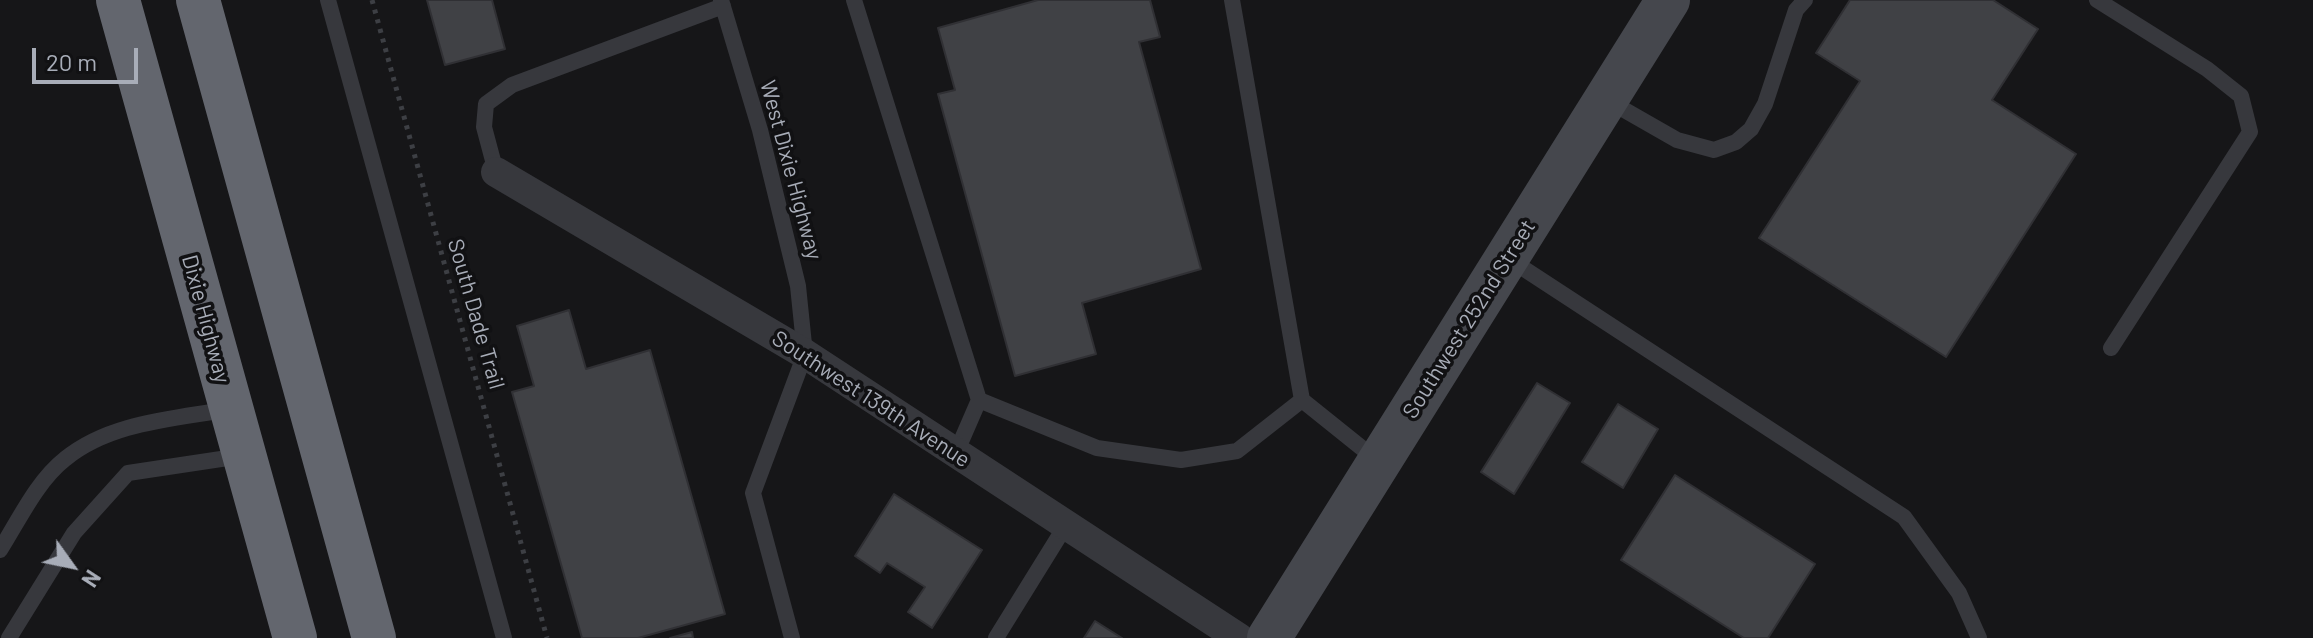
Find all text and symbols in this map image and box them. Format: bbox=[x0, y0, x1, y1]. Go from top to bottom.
scale bar bbox=[36, 32, 142, 82]
text: 20 m bbox=[46, 47, 97, 76]
street label: West Dixie Highway bbox=[754, 77, 828, 263]
street label: Southwest 252nd Street bbox=[1397, 215, 1541, 423]
street label: South Dade Trail bbox=[442, 236, 510, 392]
street label: Dixie Highway bbox=[176, 252, 236, 386]
street label: Southwest 139th Avenue bbox=[767, 325, 975, 473]
north arrow bbox=[32, 526, 112, 606]
text: N bbox=[77, 566, 107, 592]

